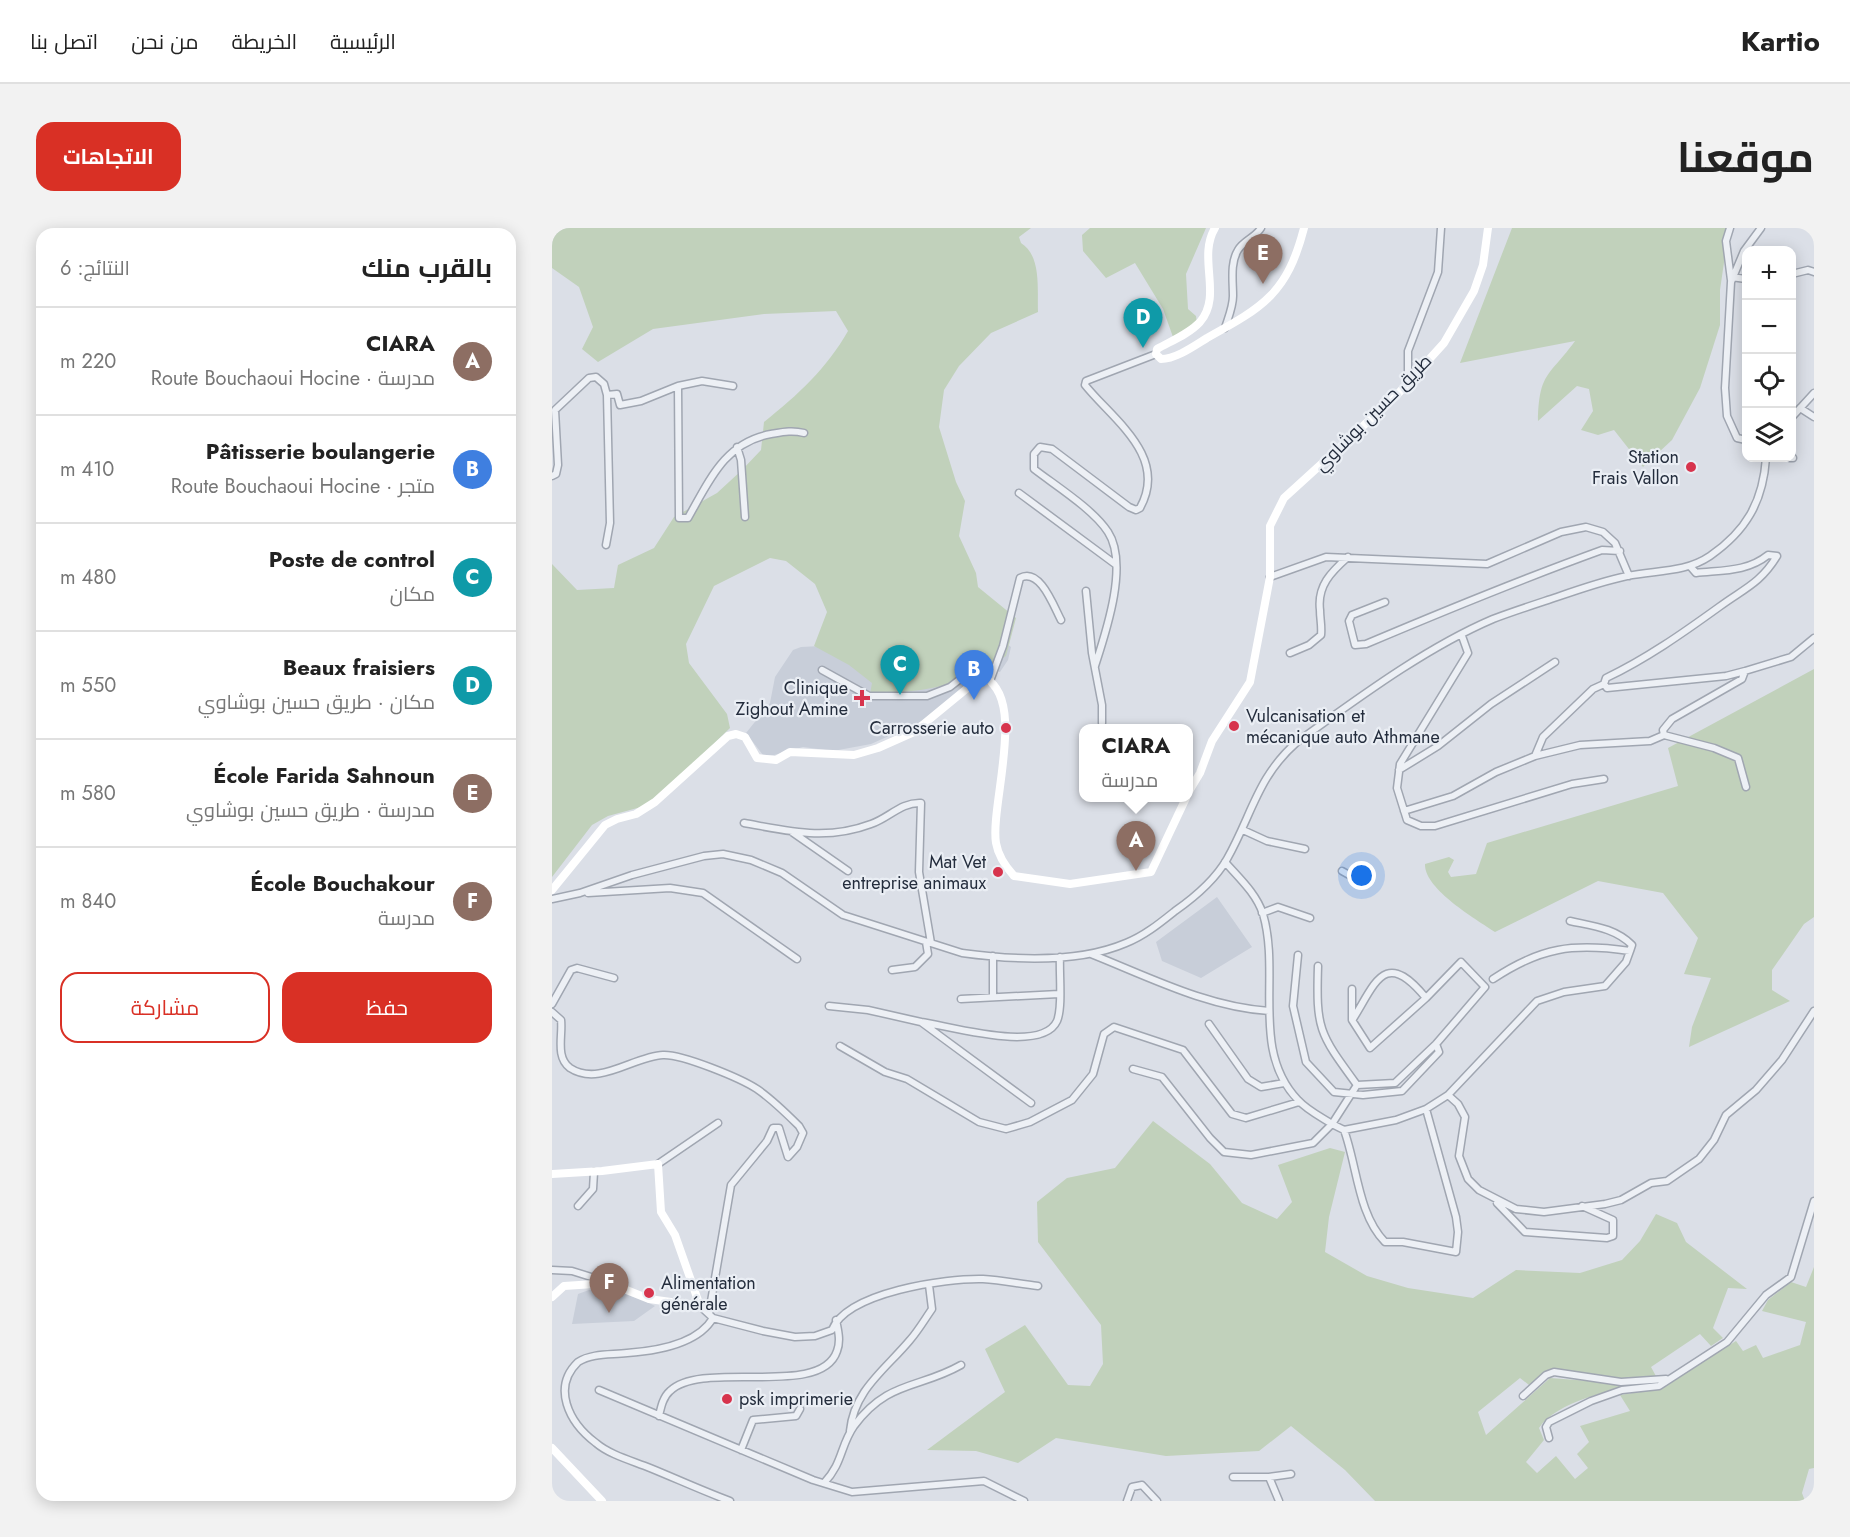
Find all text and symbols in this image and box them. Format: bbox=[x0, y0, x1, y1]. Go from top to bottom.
text: Kartio bbox=[1741, 21, 1820, 62]
text: اتصل بنا bbox=[30, 27, 98, 57]
text: من نحن bbox=[131, 27, 199, 57]
text: الخريطة bbox=[232, 27, 297, 57]
text: الرئيسية bbox=[330, 27, 396, 57]
button: الاتجاهات bbox=[36, 122, 181, 191]
text: موقعنا bbox=[1677, 127, 1814, 188]
pin: E bbox=[1244, 235, 1282, 284]
map controls bbox=[1742, 246, 1796, 462]
button: + bbox=[1742, 246, 1796, 300]
text: بالقرب منك bbox=[362, 249, 492, 287]
text: النتائج: 6 bbox=[60, 254, 130, 283]
pin: D bbox=[1124, 298, 1162, 348]
button: − bbox=[1742, 300, 1796, 354]
text: CIARA bbox=[366, 327, 435, 359]
text: 220 m bbox=[60, 347, 116, 376]
text: A bbox=[465, 347, 480, 376]
street label: طريق حسين بوشاوي bbox=[1308, 348, 1438, 478]
button: locate bbox=[1742, 354, 1796, 408]
text: مدرسة · Route Bouchaoui Hocine bbox=[151, 364, 435, 393]
button: layers bbox=[1742, 408, 1796, 462]
text: Pâtisserie boulangerie bbox=[206, 435, 435, 467]
place label: Station Frais Vallon bbox=[1592, 444, 1679, 491]
text: 410 m bbox=[60, 455, 114, 484]
text: B bbox=[466, 455, 479, 484]
marker: Station Frais Vallon bbox=[1684, 460, 1698, 474]
text: متجر · Route Bouchaoui Hocine bbox=[171, 472, 435, 501]
text: Poste de control bbox=[269, 543, 435, 575]
text: 480 m bbox=[60, 563, 116, 592]
text: C bbox=[465, 563, 480, 592]
text: مكان bbox=[390, 580, 435, 609]
pin: C bbox=[880, 646, 920, 695]
pin: B bbox=[954, 650, 994, 700]
text: Beaux fraisiers bbox=[283, 651, 435, 683]
text: 550 m bbox=[60, 671, 116, 700]
text: D bbox=[465, 671, 480, 700]
place label: Clinique Zighout Amine bbox=[735, 675, 848, 722]
text: مكان · طريق حسين بوشاوي bbox=[198, 688, 435, 717]
marker: Clinique Zighout Amine bbox=[853, 689, 871, 707]
place label: Vulcanisation et mécanique auto Athmane bbox=[1246, 703, 1440, 750]
place label: Carrosserie auto bbox=[870, 715, 994, 741]
marker: Vulcanisation et mécanique auto Athmane bbox=[1227, 719, 1241, 733]
marker: Carrosserie auto bbox=[999, 721, 1013, 735]
popup bbox=[1079, 724, 1193, 802]
text: CIARA bbox=[1101, 729, 1171, 761]
text: École Farida Sahnoun bbox=[213, 759, 435, 791]
text: مدرسة bbox=[1101, 766, 1158, 795]
text: 580 m bbox=[60, 779, 116, 808]
text: E bbox=[466, 779, 479, 808]
text: مدرسة · طريق حسين بوشاوي bbox=[186, 796, 435, 825]
pin: A bbox=[1116, 822, 1156, 871]
place label: Mat Vet entreprise animaux bbox=[842, 849, 987, 896]
your location bbox=[1347, 861, 1376, 890]
marker: Mat Vet entreprise animaux bbox=[991, 865, 1005, 879]
text: École Bouchakour bbox=[250, 867, 435, 899]
text: 840 m bbox=[60, 887, 116, 916]
text: F bbox=[467, 887, 478, 916]
text: مدرسة bbox=[378, 904, 435, 933]
button: مشاركة bbox=[60, 972, 270, 1043]
button: حفظ bbox=[282, 972, 492, 1043]
pin: F bbox=[590, 1264, 628, 1313]
place label: Alimentation générale bbox=[661, 1270, 756, 1317]
marker: Alimentation générale bbox=[642, 1286, 656, 1300]
place label: psk imprimerie bbox=[739, 1386, 853, 1412]
marker: psk imprimerie bbox=[720, 1392, 734, 1406]

